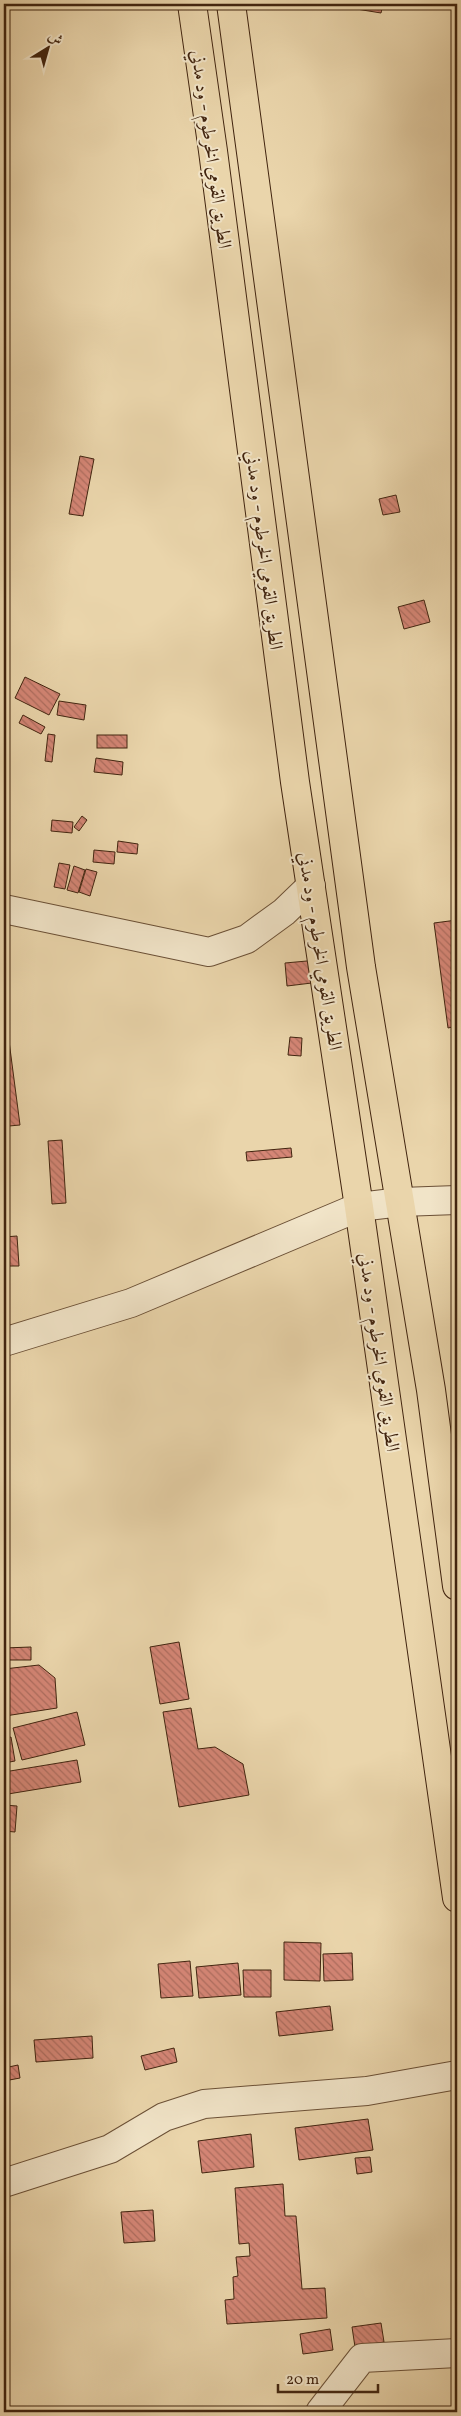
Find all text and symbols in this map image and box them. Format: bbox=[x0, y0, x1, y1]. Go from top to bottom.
north arrow bbox=[22, 22, 72, 72]
text: ش bbox=[44, 27, 66, 51]
street label: الطريق القومي الخرطوم - ود مدني bbox=[181, 48, 237, 251]
street label: الطريق القومي الخرطوم - ود مدني bbox=[236, 449, 288, 652]
street label: الطريق القومي الخرطوم - ود مدني bbox=[289, 850, 348, 1053]
street label: الطريق القومي الخرطوم - ود مدني bbox=[349, 1251, 405, 1454]
scale bar bbox=[278, 2361, 378, 2393]
text: 20 m bbox=[286, 2370, 319, 2391]

